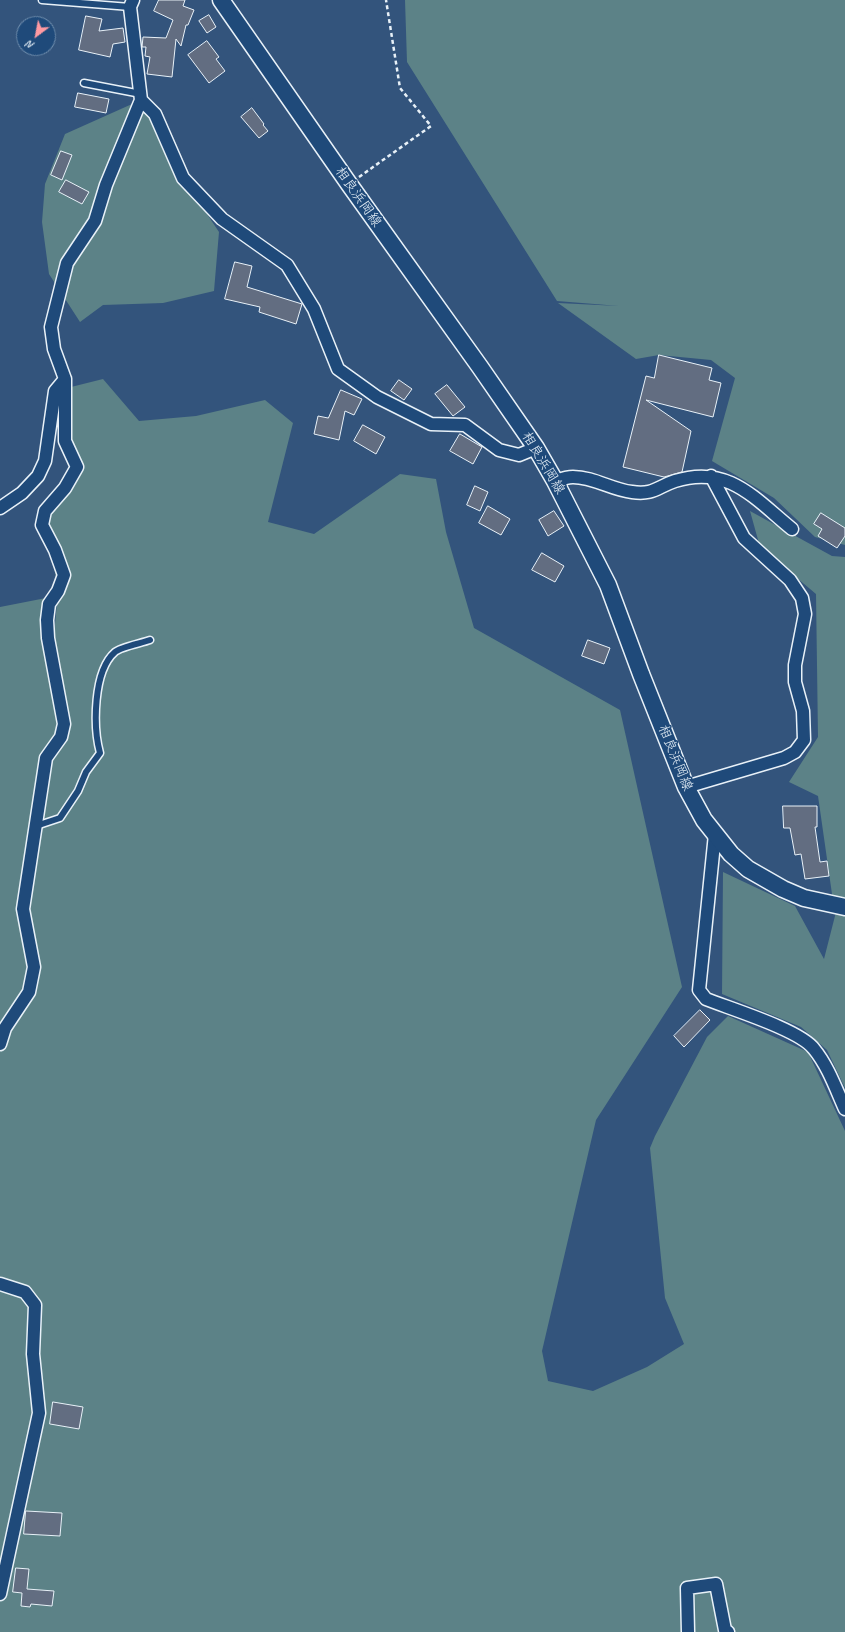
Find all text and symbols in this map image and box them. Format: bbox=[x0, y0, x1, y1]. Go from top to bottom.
north arrow bbox=[16, 16, 56, 56]
text: N bbox=[24, 38, 37, 53]
street label: 相良浜岡線 bbox=[331, 164, 385, 230]
street label: 相良浜岡線 bbox=[518, 429, 568, 497]
street label: 相良浜岡線 bbox=[654, 722, 696, 794]

